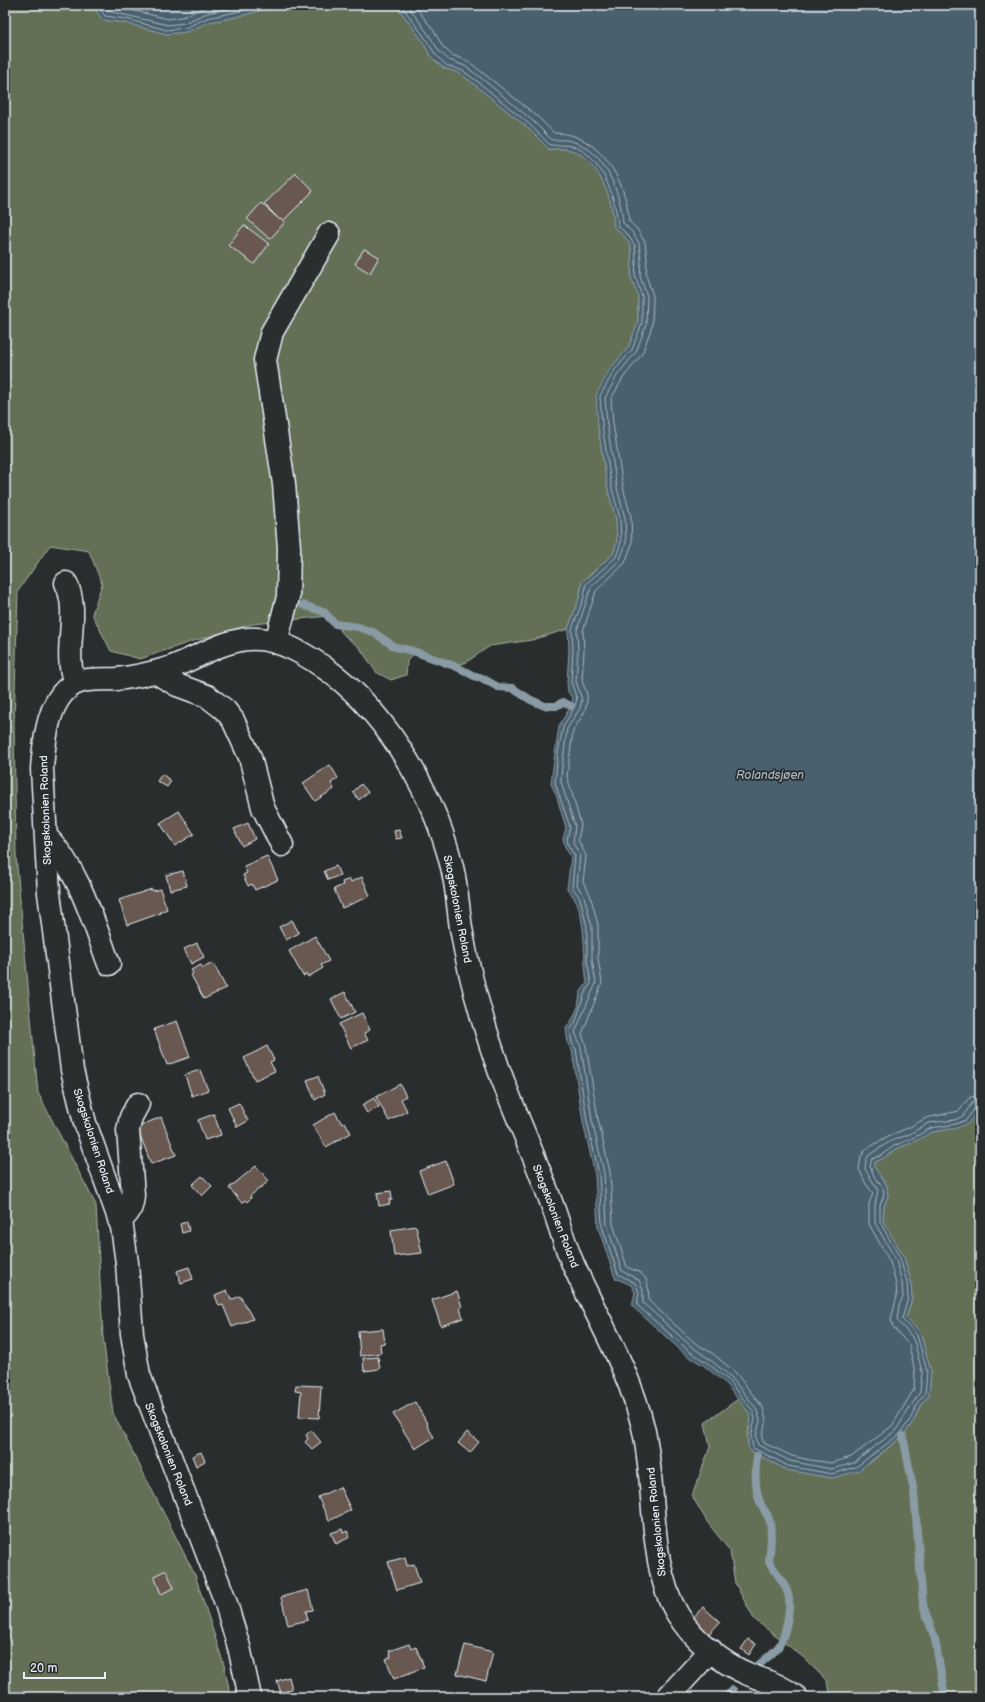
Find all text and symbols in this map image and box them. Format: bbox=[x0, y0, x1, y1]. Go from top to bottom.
street label: Skogskolonien Roland bbox=[37, 755, 54, 865]
water label: Rolandsjøen bbox=[736, 768, 804, 783]
street label: Skogskolonien Roland bbox=[441, 854, 474, 964]
street label: Skogskolonien Roland bbox=[70, 1087, 117, 1195]
street label: Skogskolonien Roland bbox=[530, 1163, 581, 1270]
street label: Skogskolonien Roland bbox=[142, 1401, 195, 1507]
street label: Skogskolonien Roland bbox=[644, 1467, 669, 1577]
scale bar bbox=[24, 1654, 105, 1680]
text: 20 m bbox=[30, 1661, 57, 1676]

